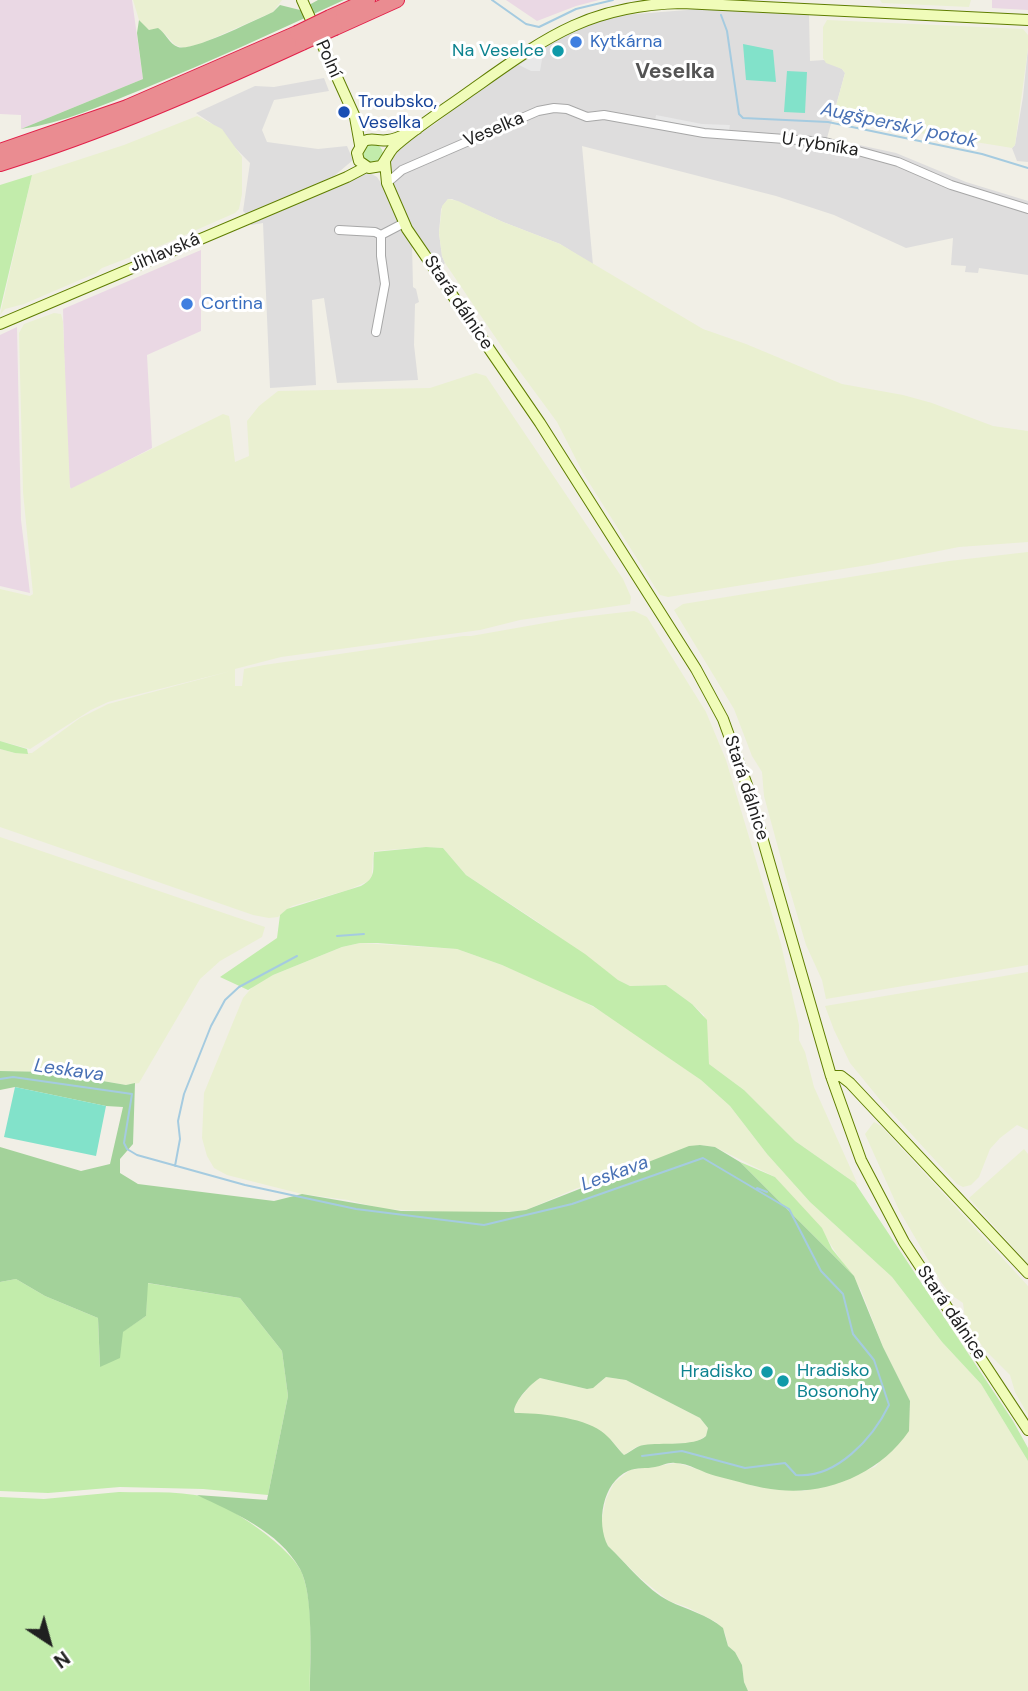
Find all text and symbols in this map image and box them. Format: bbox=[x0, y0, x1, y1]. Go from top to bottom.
place label: Kytkárna bbox=[590, 31, 662, 53]
marker: Kytkárna bbox=[568, 34, 584, 50]
street label: Polní bbox=[310, 37, 346, 81]
place label: Na Veselce bbox=[452, 40, 544, 62]
marker: Na Veselce bbox=[550, 43, 566, 59]
district label: Veselka bbox=[635, 59, 715, 85]
place label: Troubsko, Veselka bbox=[358, 91, 437, 134]
water label: Augšperský potok bbox=[819, 98, 979, 154]
marker: Troubsko, Veselka bbox=[336, 104, 352, 120]
street label: Veselka bbox=[461, 108, 527, 152]
street label: U rybníka bbox=[780, 128, 860, 162]
street label: Jihlavská bbox=[127, 229, 203, 277]
street label: Stará dálnice bbox=[419, 252, 497, 354]
place label: Cortina bbox=[201, 293, 263, 315]
marker: Cortina bbox=[179, 296, 195, 312]
street label: Stará dálnice bbox=[719, 733, 773, 843]
water label: Leskava bbox=[33, 1055, 105, 1087]
water label: Leskava bbox=[578, 1151, 652, 1197]
street label: Stará dálnice bbox=[912, 1262, 990, 1364]
place label: Hradisko Bosonohy bbox=[797, 1360, 879, 1402]
place label: Hradisko bbox=[681, 1361, 753, 1383]
marker: Hradisko bbox=[759, 1364, 775, 1380]
marker: Hradisko Bosonohy bbox=[775, 1373, 791, 1389]
north arrow bbox=[14, 1607, 84, 1677]
text: N bbox=[49, 1645, 75, 1674]

